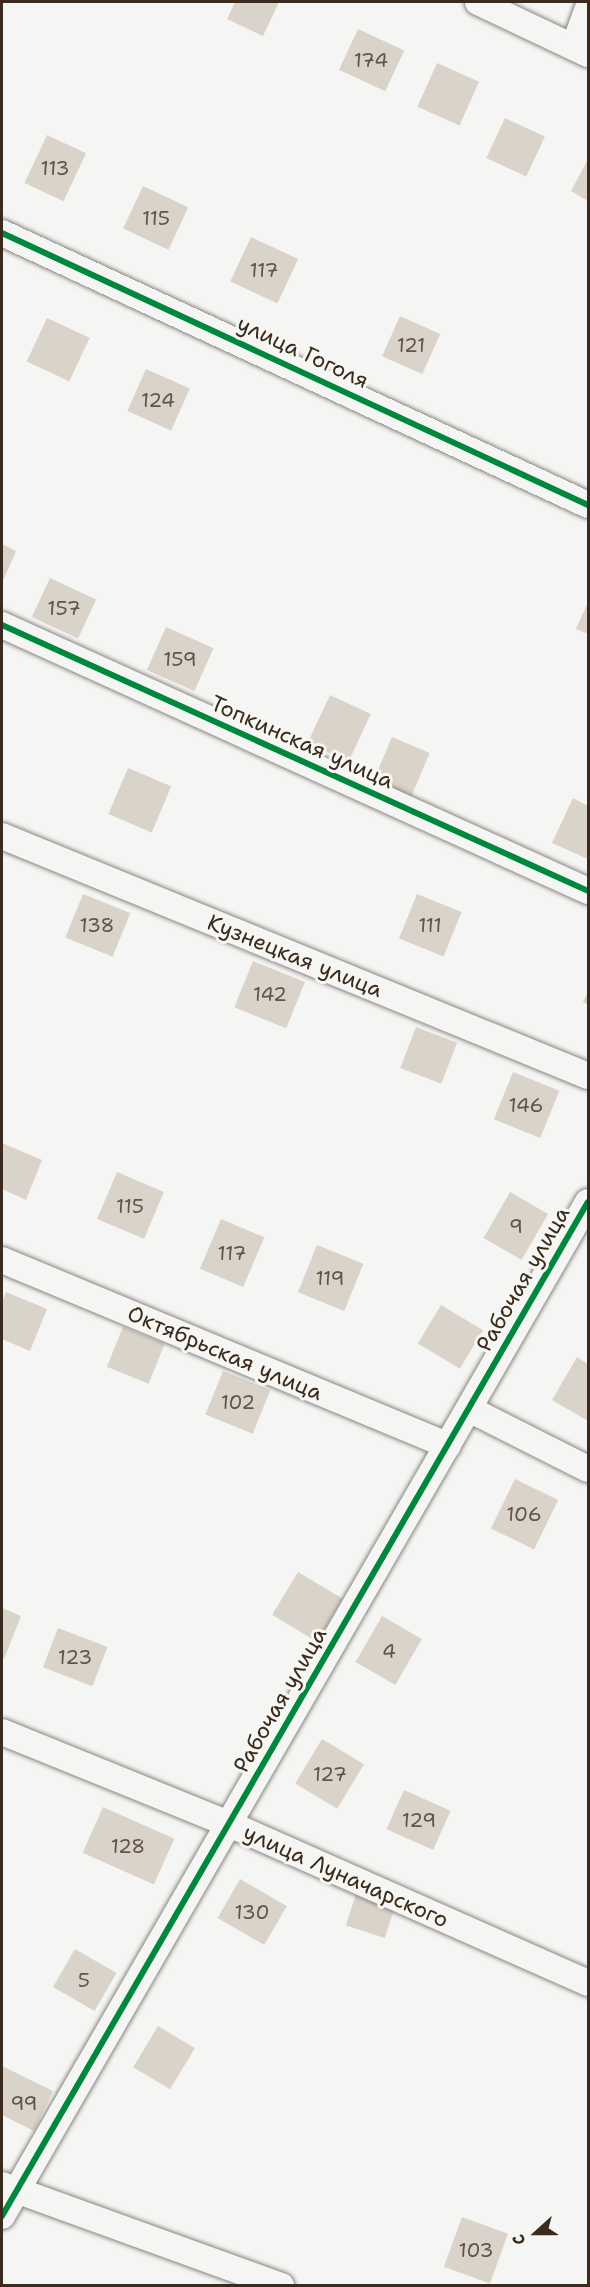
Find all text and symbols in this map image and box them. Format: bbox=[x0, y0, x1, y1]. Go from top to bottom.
house number: 174 bbox=[354, 48, 388, 72]
house number: 113 bbox=[40, 156, 70, 180]
house number: 115 bbox=[142, 206, 170, 230]
house number: 117 bbox=[250, 258, 278, 282]
street label: улица Гоголя bbox=[233, 310, 373, 394]
house number: 121 bbox=[397, 333, 425, 357]
house number: 124 bbox=[141, 388, 175, 412]
house number: 157 bbox=[47, 596, 81, 620]
house number: 159 bbox=[163, 647, 197, 671]
street label: Топкинская улица bbox=[206, 690, 398, 794]
street label: Кузнецкая улица bbox=[204, 909, 386, 1003]
house number: 138 bbox=[80, 913, 114, 937]
house number: 111 bbox=[418, 913, 442, 937]
house number: 142 bbox=[253, 982, 287, 1006]
house number: 146 bbox=[508, 1093, 544, 1117]
house number: 115 bbox=[116, 1194, 144, 1218]
street label: Рабочая улица bbox=[471, 1202, 575, 1356]
house number: 9 bbox=[509, 1214, 523, 1238]
house number: 117 bbox=[218, 1241, 246, 1265]
house number: 119 bbox=[315, 1266, 345, 1290]
street label: Октябрьская улица bbox=[123, 1300, 327, 1406]
house number: 102 bbox=[221, 1390, 255, 1414]
house number: 106 bbox=[506, 1502, 542, 1526]
street label: Рабочая улица bbox=[228, 1623, 332, 1777]
house number: 4 bbox=[382, 1639, 396, 1663]
house number: 123 bbox=[58, 1645, 92, 1669]
house number: 127 bbox=[313, 1762, 347, 1786]
house number: 129 bbox=[402, 1808, 436, 1832]
street label: улица Луначарского bbox=[239, 1819, 453, 1933]
house number: 128 bbox=[111, 1834, 145, 1858]
house number: 130 bbox=[234, 1900, 270, 1924]
house number: 5 bbox=[78, 1968, 90, 1992]
house number: 99 bbox=[10, 2091, 38, 2115]
north arrow bbox=[506, 2203, 566, 2263]
text: С bbox=[507, 2231, 530, 2248]
house number: 103 bbox=[459, 2238, 493, 2262]

